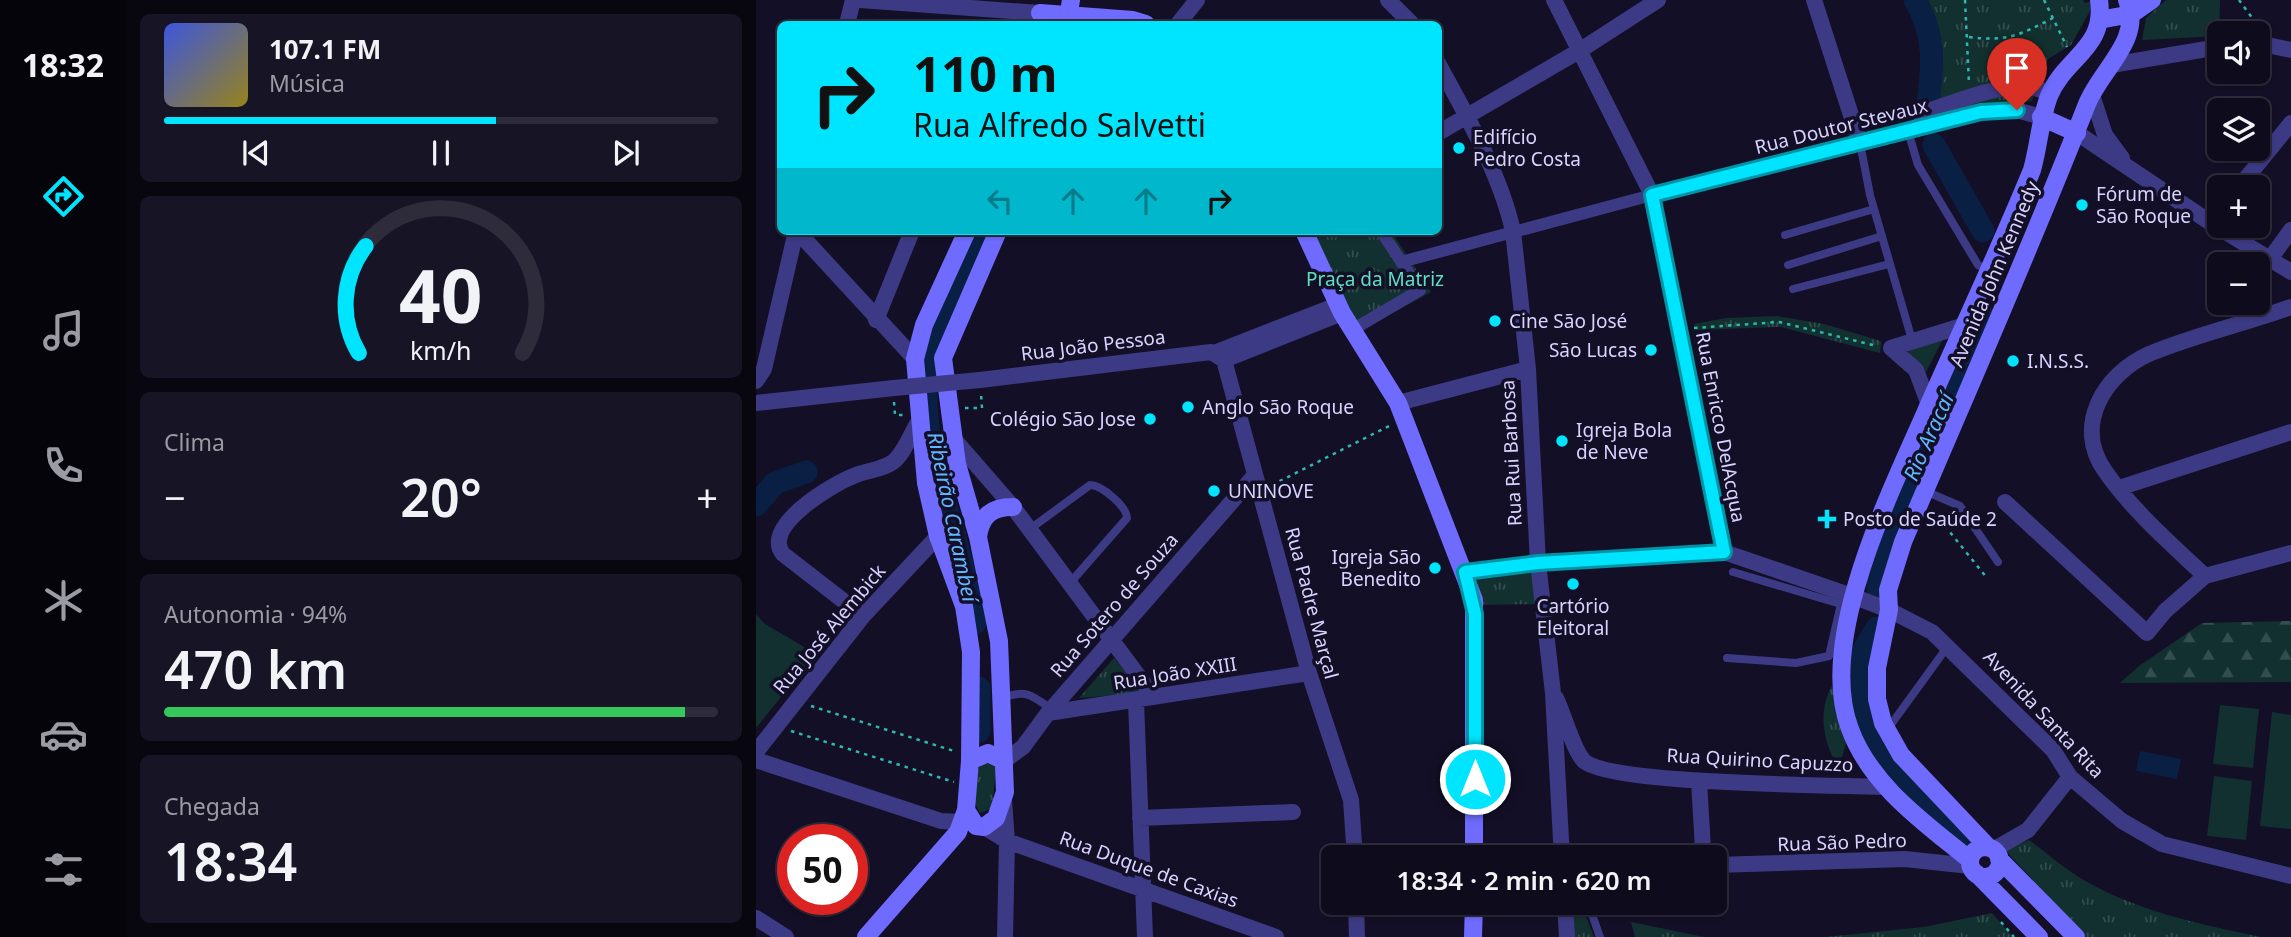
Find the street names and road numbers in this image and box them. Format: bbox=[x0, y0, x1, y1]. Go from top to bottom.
street label: Rua Doutor Stevaux bbox=[1752, 92, 1930, 160]
street label: Avenida John Kennedy bbox=[1943, 177, 2045, 371]
street label: Rua João Pessoa bbox=[1019, 323, 1167, 367]
street label: Rua Enricco DelAcqua bbox=[1690, 329, 1752, 525]
street label: Rua Rui Barbosa bbox=[1494, 379, 1528, 527]
street label: Rua Padre Marçal bbox=[1279, 524, 1345, 682]
street label: Rua Sotero de Souza bbox=[1044, 527, 1184, 683]
street label: Rua José Alembick bbox=[767, 559, 891, 699]
street label: Avenida Santa Rita bbox=[1978, 644, 2110, 784]
street label: Rua João XXIII bbox=[1111, 650, 1239, 696]
street label: Rua Quirino Capuzzo bbox=[1666, 742, 1854, 778]
street label: Rua Duque de Caxias bbox=[1056, 825, 1242, 913]
street label: Rua São Pedro bbox=[1777, 827, 1907, 857]

